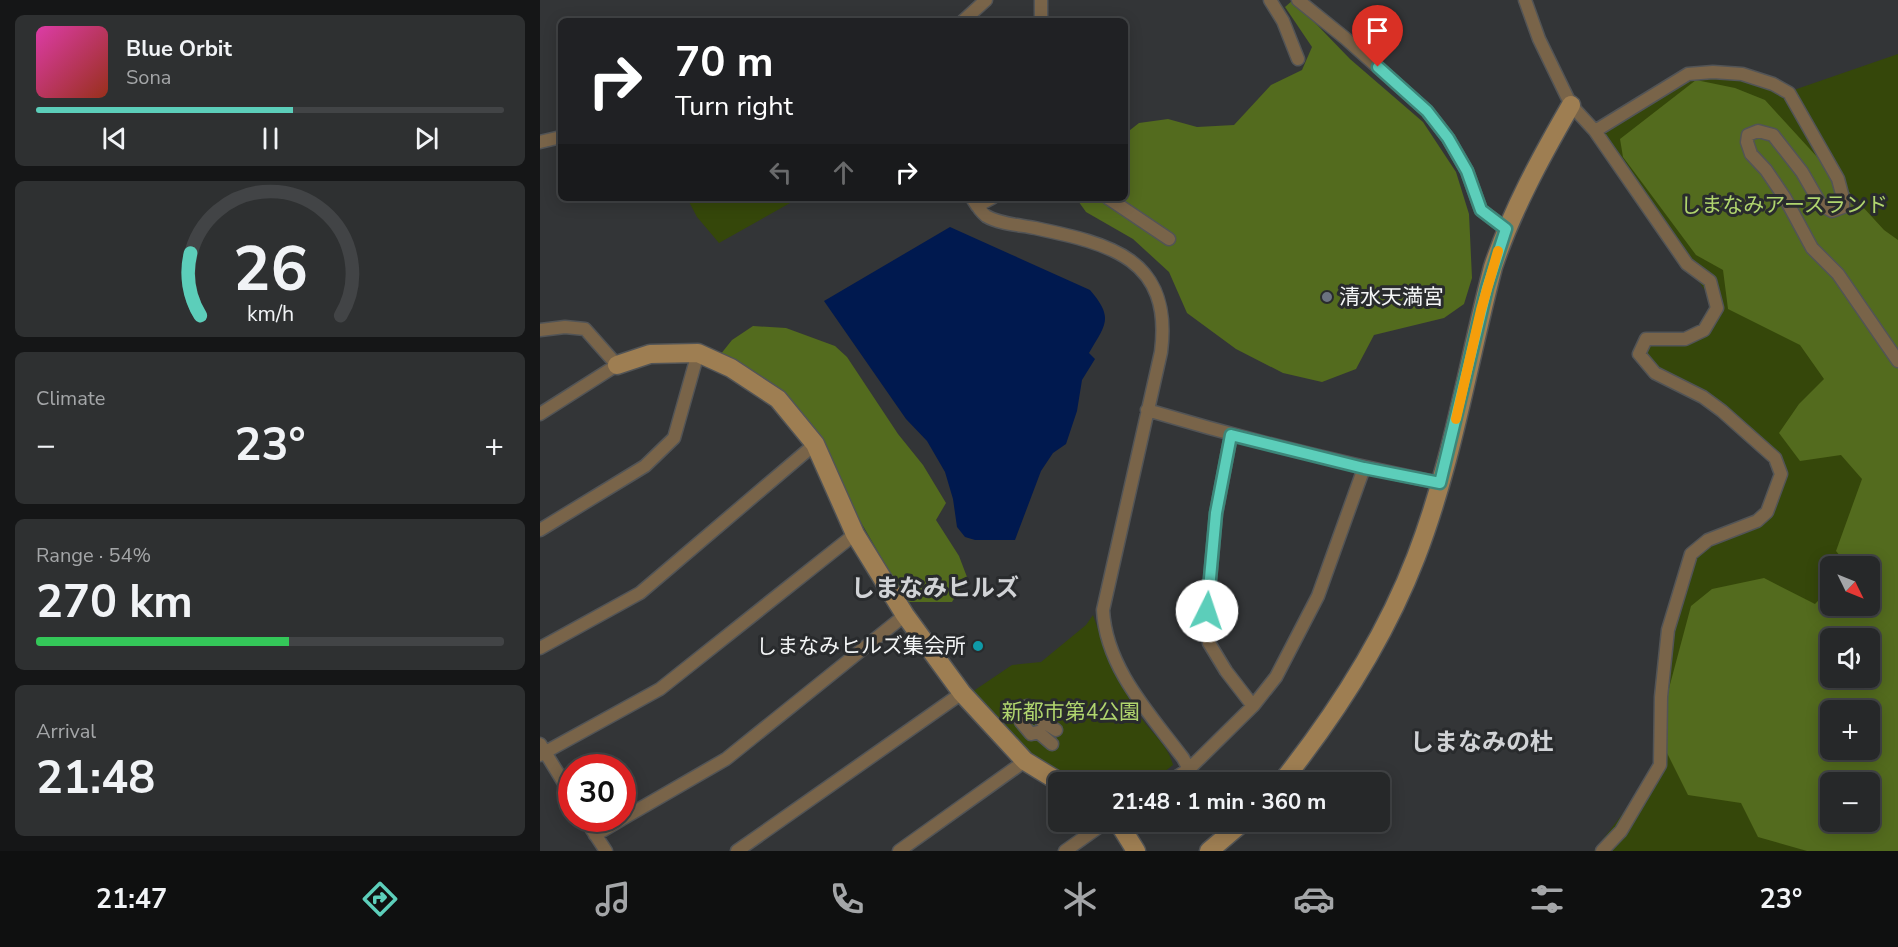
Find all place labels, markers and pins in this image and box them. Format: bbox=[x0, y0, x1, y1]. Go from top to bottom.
pin bbox=[1352, 5, 1403, 67]
place label: 清水天満宮 bbox=[1339, 283, 1444, 311]
marker: 清水天満宮 bbox=[1320, 290, 1334, 304]
place label: しまなみヒルズ集会所 bbox=[756, 632, 966, 660]
marker: しまなみヒルズ集会所 bbox=[971, 639, 985, 653]

